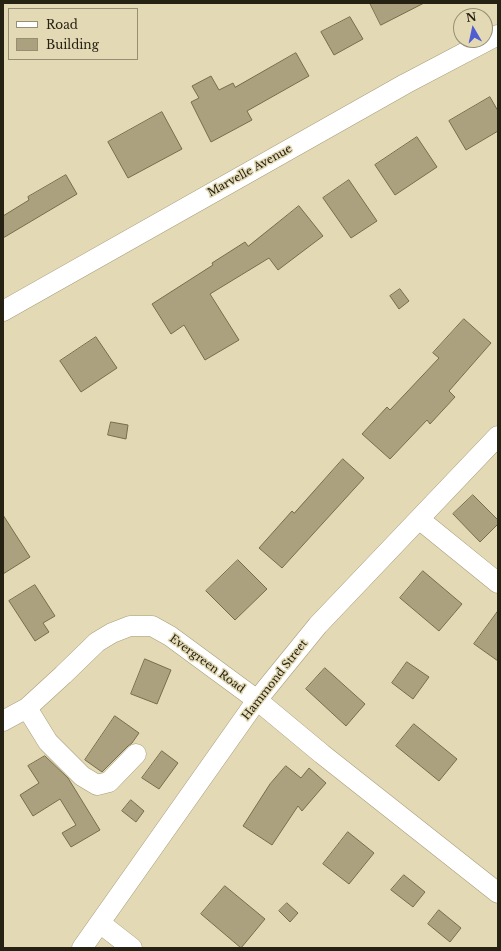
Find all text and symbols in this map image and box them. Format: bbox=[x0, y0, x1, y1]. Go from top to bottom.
legend bbox=[8, 8, 138, 60]
north arrow bbox=[453, 8, 493, 48]
text: N bbox=[465, 9, 477, 25]
text: Road bbox=[46, 17, 78, 32]
text: Building bbox=[46, 37, 99, 52]
street label: Marvelle Avenue bbox=[205, 142, 295, 200]
street label: Evergreen Road bbox=[167, 632, 247, 696]
street label: Hammond Street bbox=[240, 637, 310, 723]

